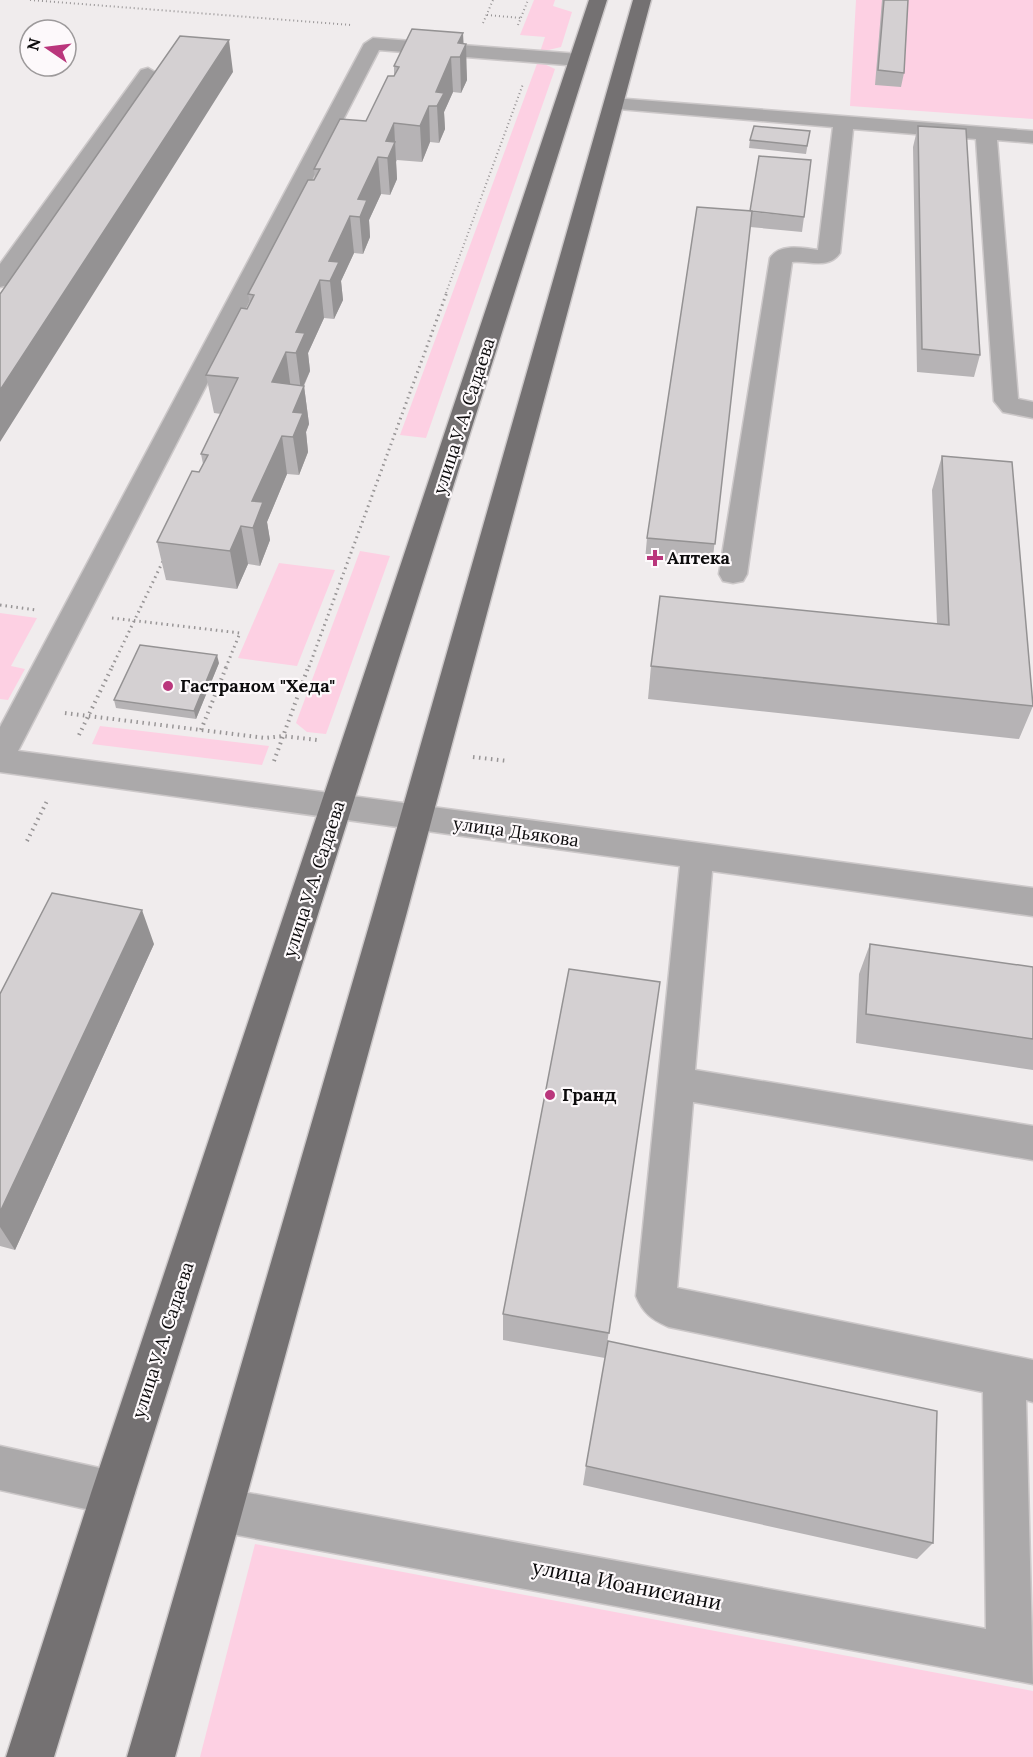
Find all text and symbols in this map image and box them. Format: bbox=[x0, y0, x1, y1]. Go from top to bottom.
north arrow bbox=[18, 18, 78, 78]
text: N bbox=[22, 36, 45, 53]
street label: улица У.А. Садаева bbox=[427, 335, 500, 497]
place label: Аптека bbox=[667, 546, 731, 569]
marker: Аптека bbox=[648, 551, 662, 565]
place label: Гастраном "Хеда" bbox=[180, 674, 335, 697]
marker: Гастраном "Хеда" bbox=[161, 679, 175, 693]
street label: улица У.А. Садаева bbox=[277, 798, 350, 960]
street label: улица Дьякова bbox=[452, 811, 580, 852]
place label: Гранд bbox=[562, 1083, 617, 1106]
marker: Гранд bbox=[543, 1088, 557, 1102]
street label: улица У.А. Садаева bbox=[126, 1259, 199, 1421]
street label: улица Иоанисиани bbox=[530, 1553, 724, 1616]

